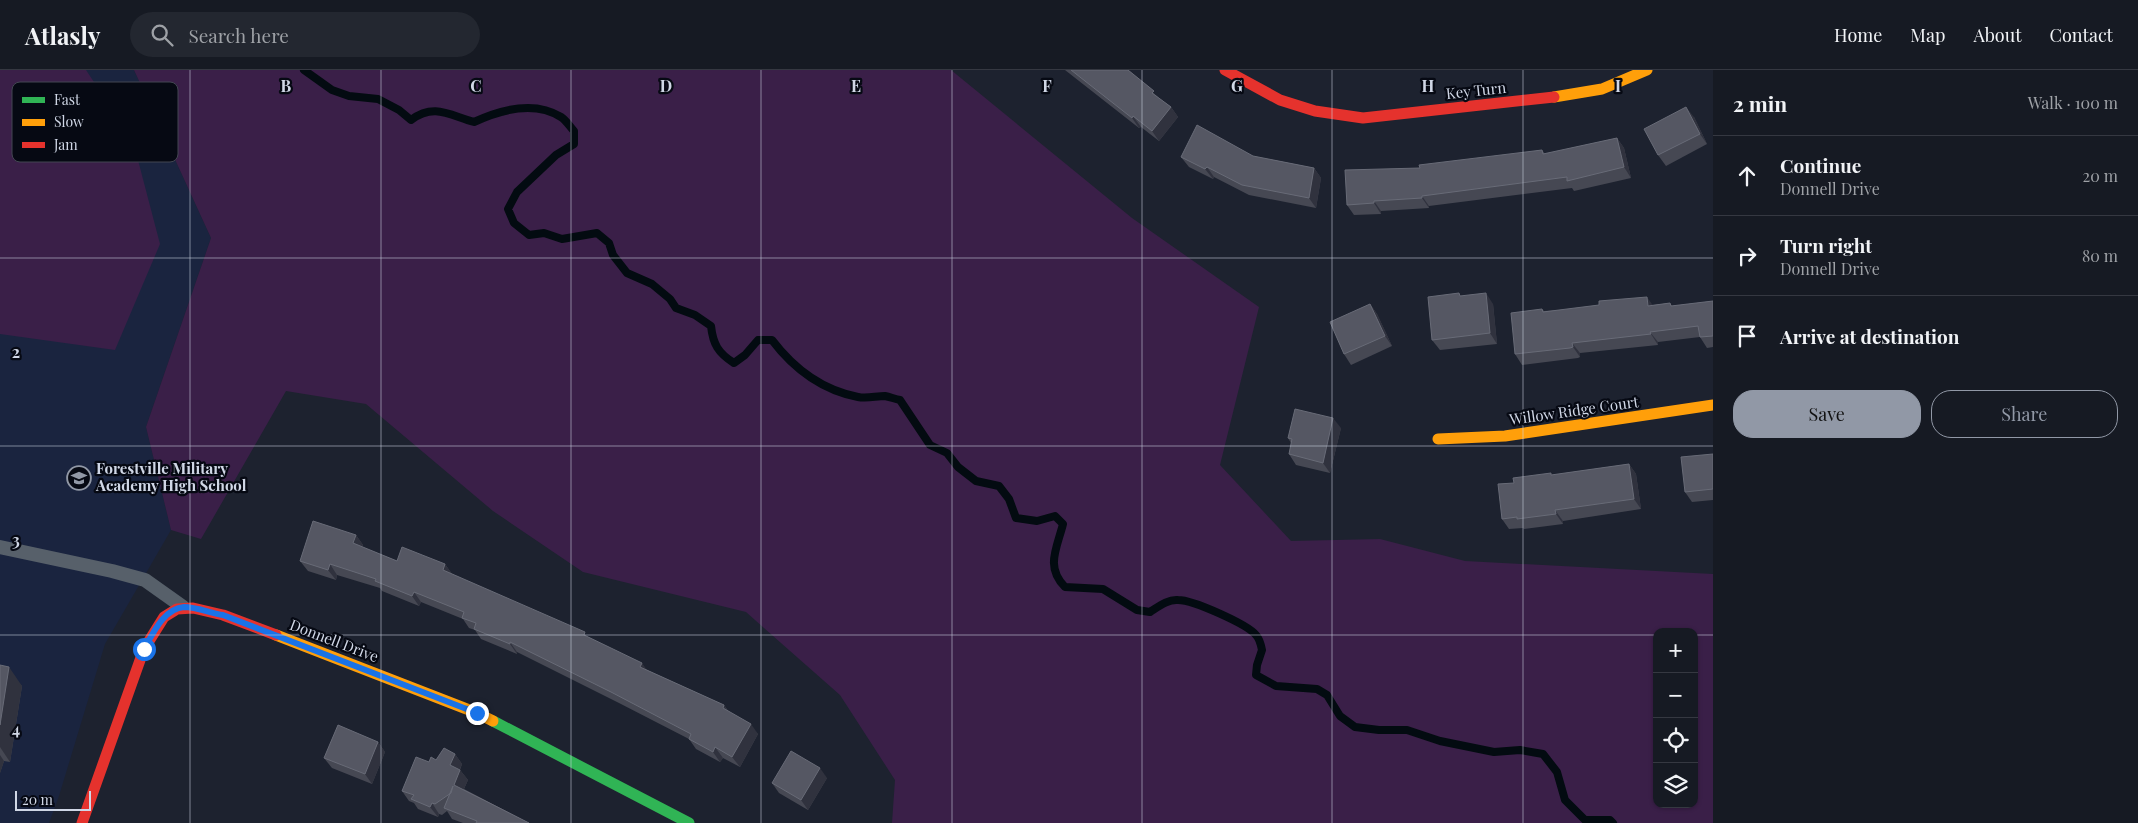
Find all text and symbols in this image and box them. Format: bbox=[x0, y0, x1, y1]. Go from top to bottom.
search box bbox=[130, 12, 480, 57]
text: Atlasly bbox=[25, 19, 100, 51]
icon: search bbox=[148, 21, 176, 49]
text: Search here bbox=[188, 22, 289, 48]
text: Home bbox=[1834, 23, 1882, 47]
text: Map bbox=[1910, 23, 1945, 47]
text: About bbox=[1973, 23, 2022, 47]
text: Contact bbox=[2050, 23, 2113, 47]
text: B bbox=[281, 75, 292, 96]
text: C bbox=[470, 75, 482, 96]
text: D bbox=[660, 75, 672, 96]
text: E bbox=[851, 75, 861, 96]
text: F bbox=[1042, 75, 1052, 96]
text: G bbox=[1231, 75, 1243, 96]
text: H bbox=[1422, 75, 1435, 96]
text: I bbox=[1615, 75, 1621, 96]
street label: Key Turn bbox=[1445, 77, 1507, 103]
legend bbox=[12, 82, 178, 162]
text: 2 min bbox=[1733, 89, 1787, 117]
text: Fast bbox=[54, 90, 81, 109]
text: Walk · 100 m bbox=[2028, 92, 2118, 113]
text: Slow bbox=[54, 112, 84, 131]
text: Jam bbox=[53, 135, 78, 154]
text: Continue bbox=[1780, 152, 1861, 178]
icon: ahead bbox=[1733, 162, 1761, 190]
text: 20 m bbox=[2083, 165, 2118, 186]
text: Donnell Drive bbox=[1780, 178, 1880, 199]
text: Turn right bbox=[1780, 232, 1872, 258]
icon: right bbox=[1733, 242, 1761, 270]
text: 80 m bbox=[2082, 245, 2118, 266]
text: Donnell Drive bbox=[1780, 258, 1880, 279]
icon: arrive bbox=[1733, 322, 1761, 350]
text: Arrive at destination bbox=[1780, 323, 1960, 349]
text: 2 bbox=[12, 341, 20, 362]
button: Save bbox=[1733, 390, 1921, 438]
button: Share bbox=[1931, 390, 2118, 438]
street label: Willow Ridge Court bbox=[1507, 391, 1640, 429]
place label: Forestville Military Academy High School bbox=[95, 458, 247, 495]
school or university icon: Forestville Military Academy High School bbox=[66, 465, 92, 491]
text: 3 bbox=[12, 529, 20, 550]
street label: Donnell Drive bbox=[287, 614, 382, 666]
map controls bbox=[1653, 628, 1698, 808]
button: + bbox=[1653, 628, 1698, 673]
route start bbox=[133, 638, 156, 661]
button: − bbox=[1653, 673, 1698, 718]
route end bbox=[466, 702, 489, 725]
text: 4 bbox=[12, 718, 20, 739]
button: locate bbox=[1653, 718, 1698, 763]
button: layers bbox=[1653, 763, 1698, 808]
scale bar bbox=[15, 788, 91, 811]
text: 20 m bbox=[22, 790, 53, 809]

